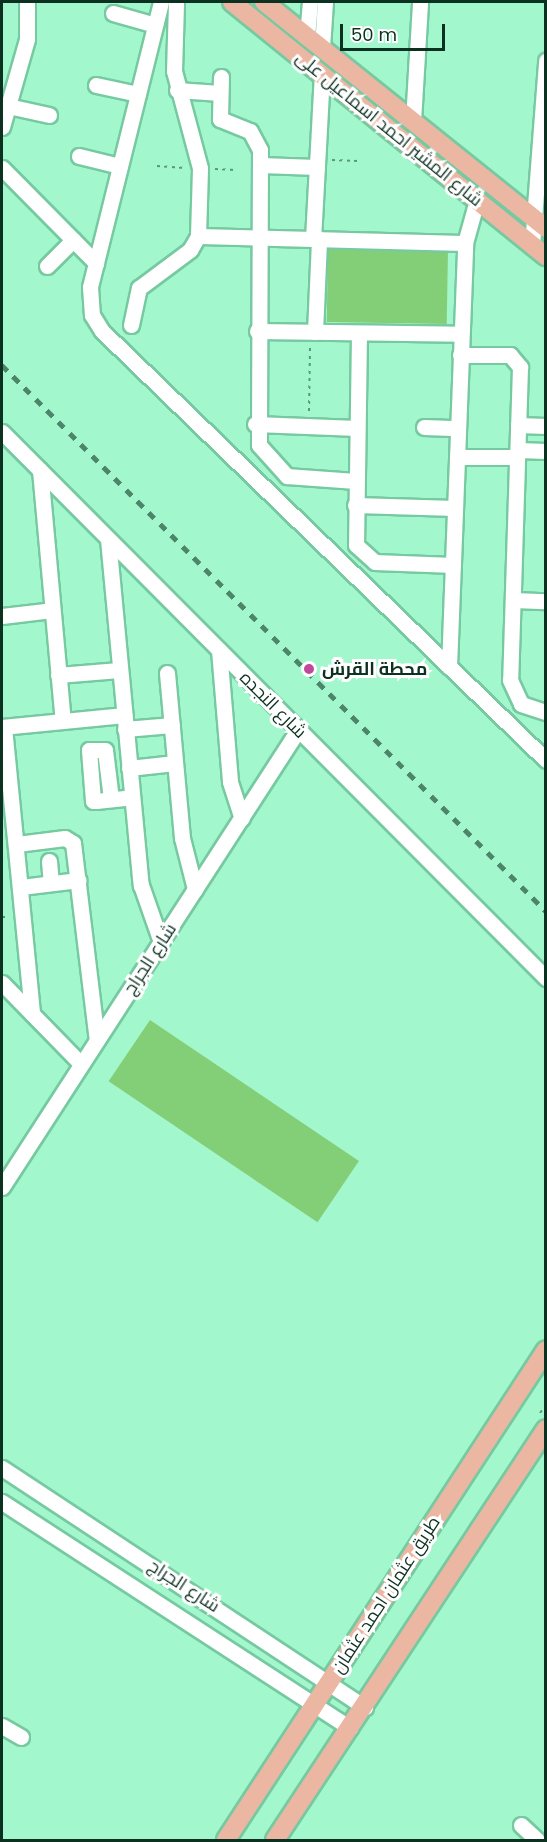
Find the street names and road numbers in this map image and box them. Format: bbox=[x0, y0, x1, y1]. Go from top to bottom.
street label: شارع المشير احمد اسماعيل على bbox=[291, 47, 487, 211]
street label: شارع النجده bbox=[235, 667, 311, 743]
street label: شارع الجراج bbox=[119, 919, 181, 999]
street label: طريق عثمان احمد عثمان bbox=[327, 1512, 445, 1678]
street label: شارع الجراج bbox=[144, 1555, 224, 1617]

